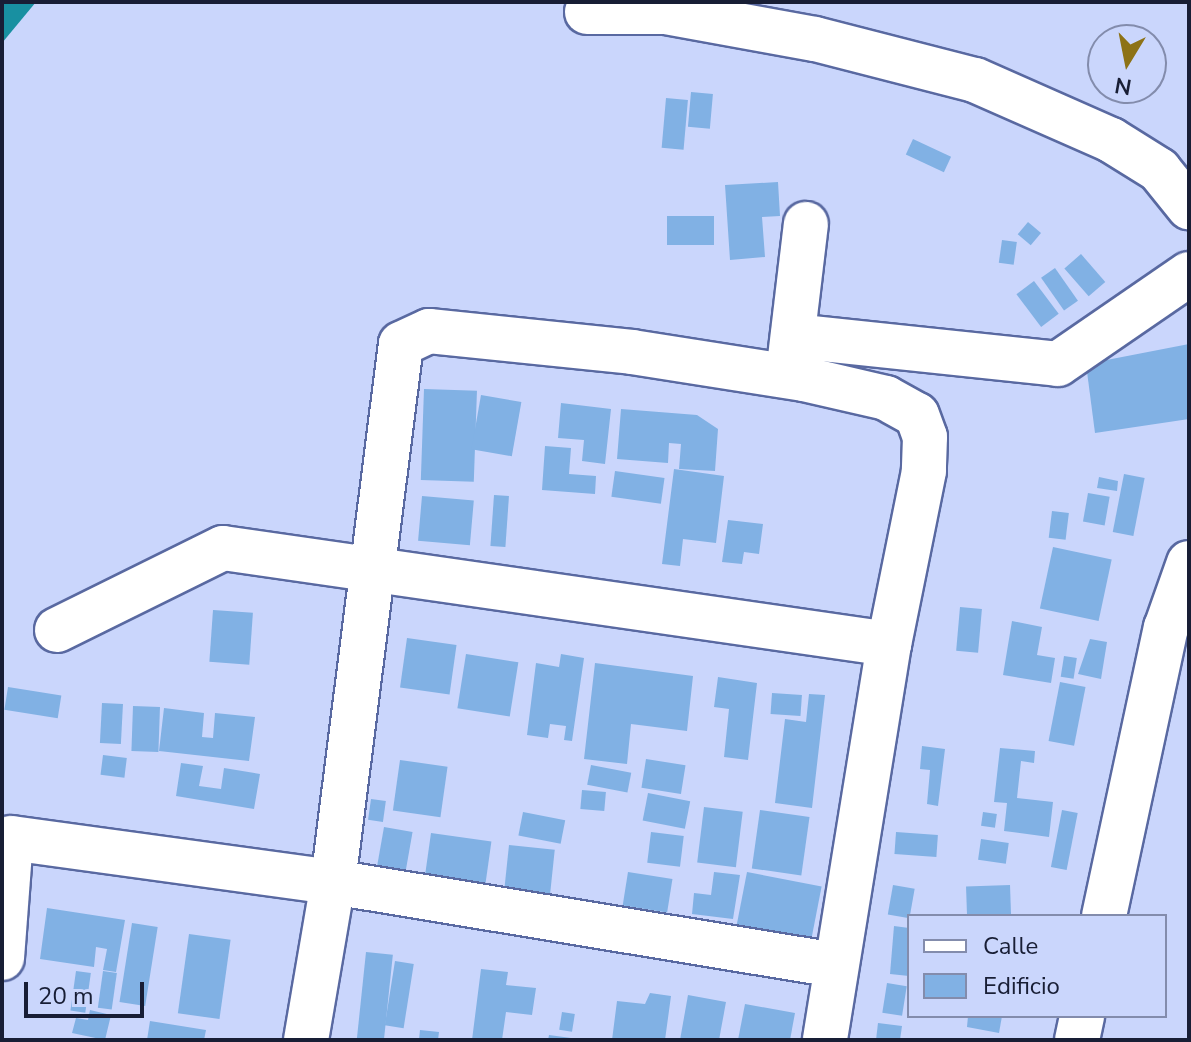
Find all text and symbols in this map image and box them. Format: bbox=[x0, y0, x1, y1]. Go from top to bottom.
north arrow bbox=[1087, 24, 1167, 104]
text: N bbox=[1112, 69, 1134, 102]
legend bbox=[907, 914, 1167, 1018]
text: Calle bbox=[983, 930, 1038, 962]
scale bar bbox=[28, 966, 148, 1016]
text: Edificio bbox=[983, 970, 1060, 1002]
text: 20 m bbox=[38, 980, 94, 1012]

